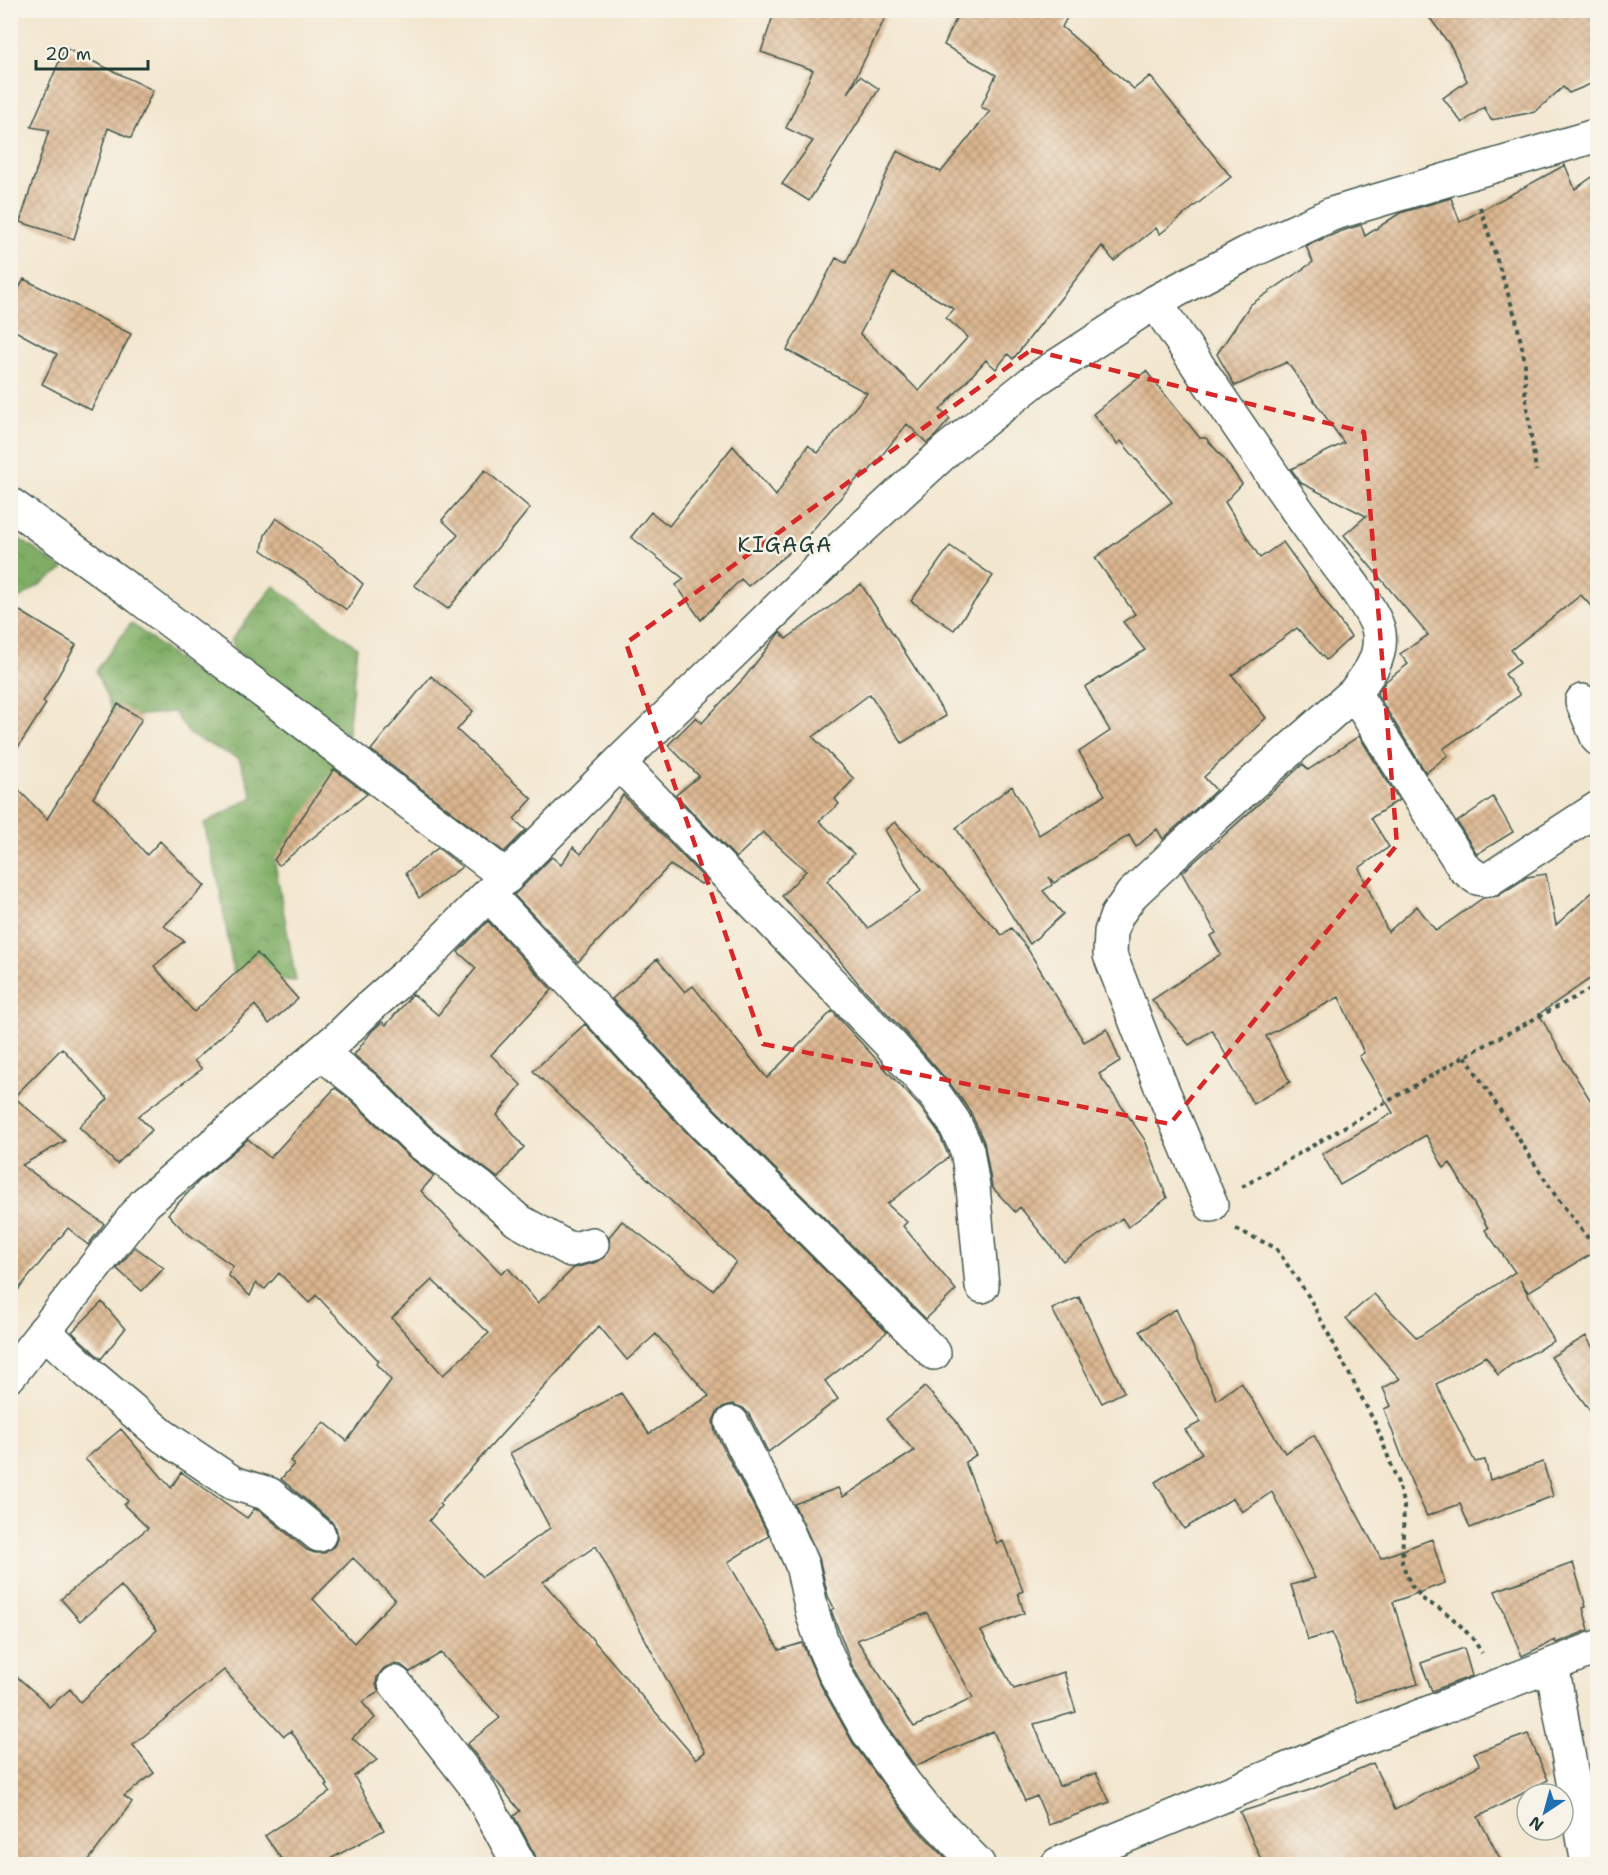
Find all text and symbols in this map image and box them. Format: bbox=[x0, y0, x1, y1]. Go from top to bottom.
scale bar bbox=[36, 33, 148, 71]
text: 20 m bbox=[45, 42, 91, 66]
district label: KIGAGA bbox=[737, 531, 833, 559]
north arrow bbox=[1515, 1782, 1575, 1842]
text: N bbox=[1525, 1812, 1548, 1836]

